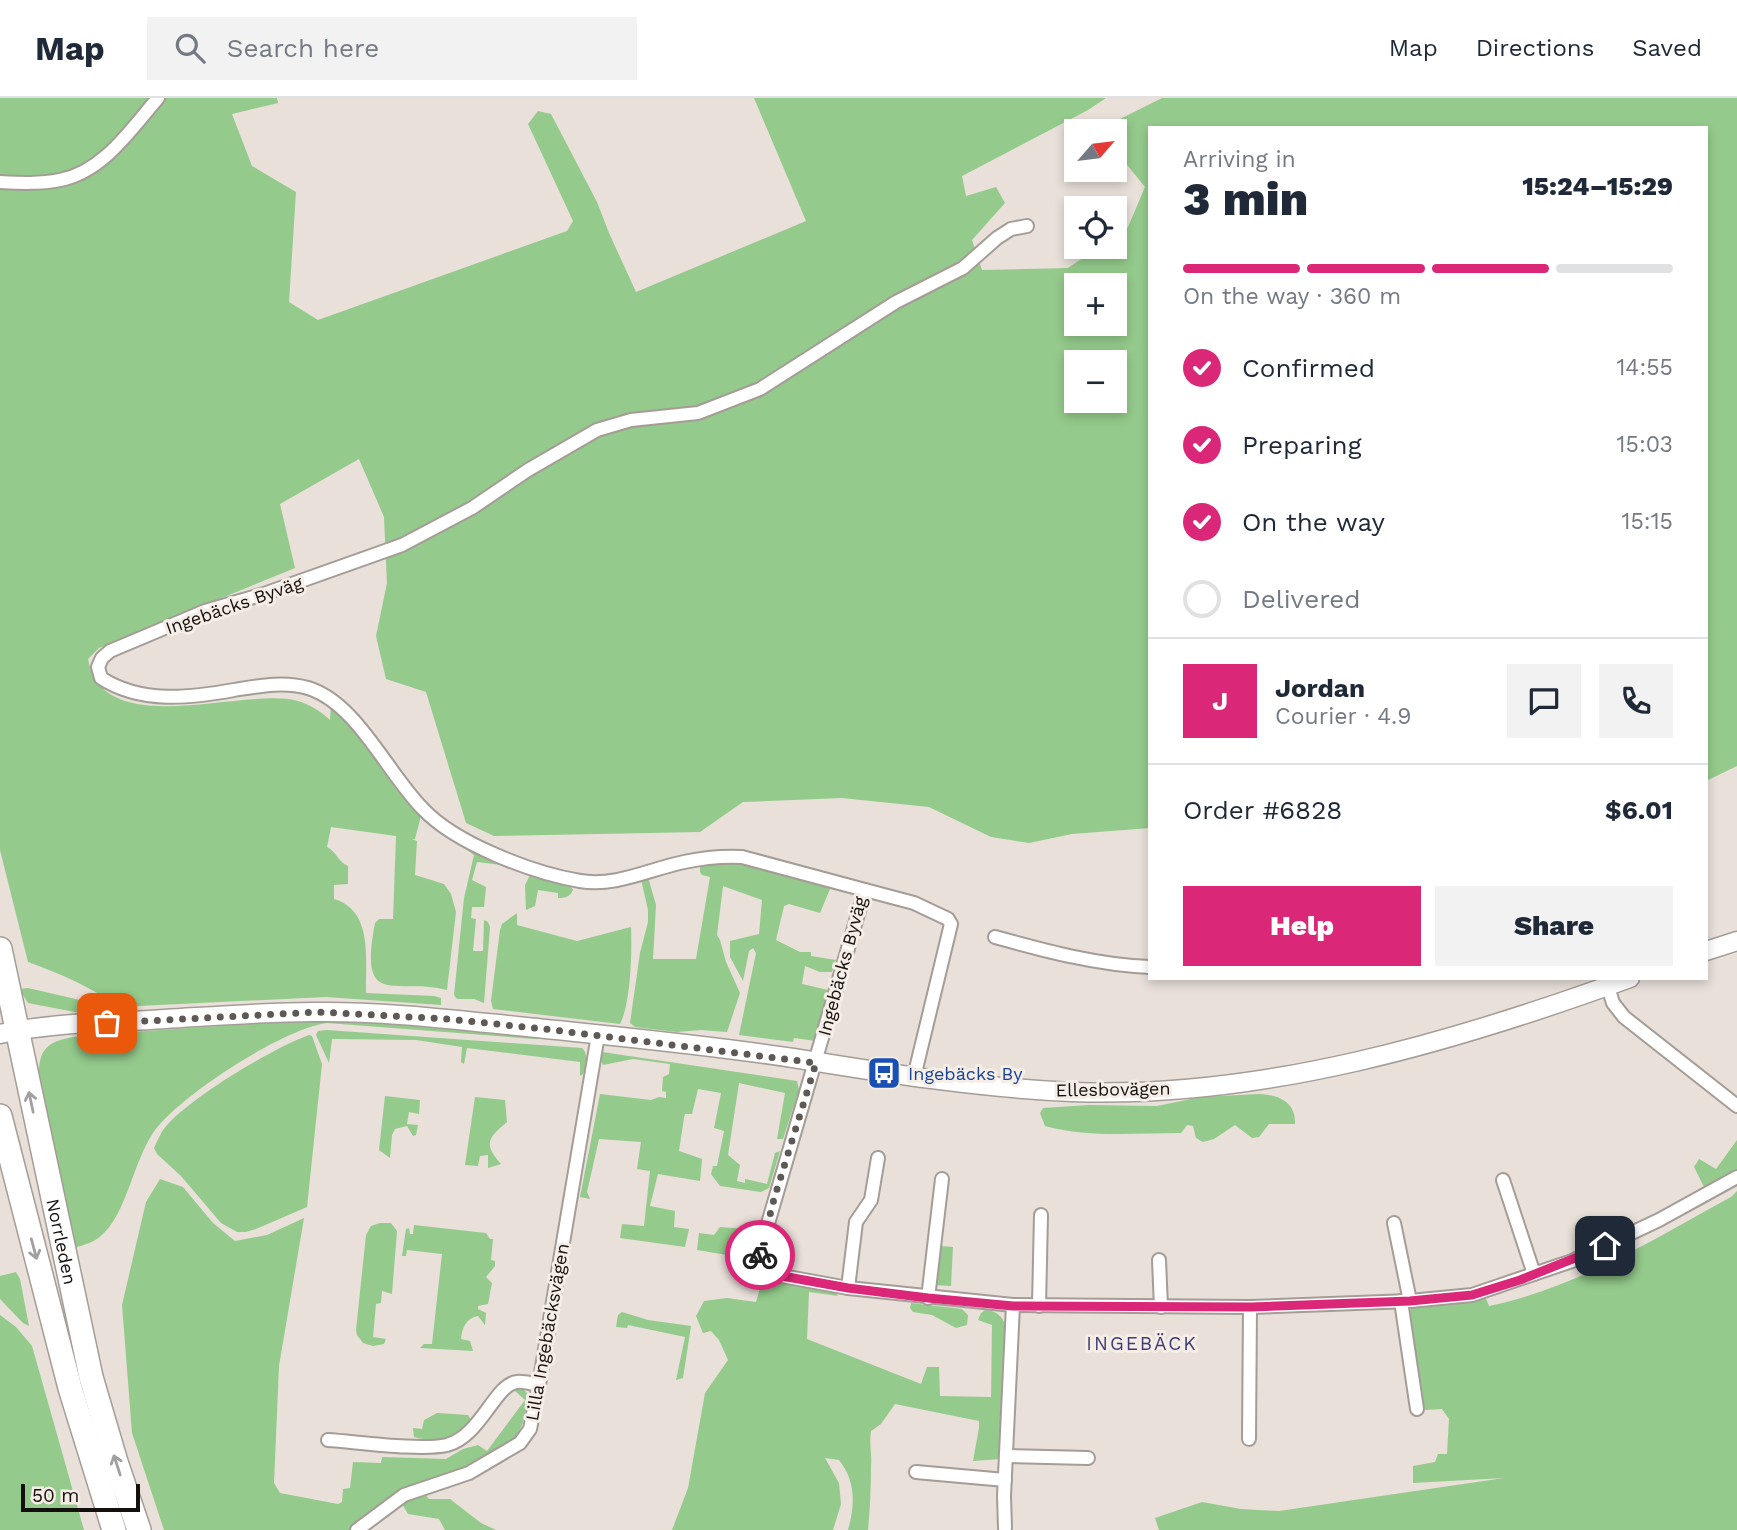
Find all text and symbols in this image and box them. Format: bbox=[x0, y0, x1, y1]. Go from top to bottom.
search box bbox=[147, 17, 637, 80]
text: Map bbox=[35, 29, 105, 68]
icon: search bbox=[171, 29, 209, 67]
text: Search here bbox=[227, 33, 379, 63]
text: Map bbox=[1389, 34, 1438, 62]
text: Directions bbox=[1476, 34, 1594, 62]
text: Saved bbox=[1632, 34, 1702, 62]
north arrow bbox=[1064, 119, 1127, 182]
map controls bbox=[1064, 119, 1127, 413]
text: Arriving in bbox=[1183, 146, 1296, 173]
text: 15:24–15:29 bbox=[1522, 171, 1673, 201]
text: 3 min bbox=[1183, 172, 1308, 226]
button: locate bbox=[1064, 196, 1127, 259]
button: + bbox=[1064, 273, 1127, 336]
text: On the way · 360 m bbox=[1183, 283, 1401, 310]
icon: check bbox=[1183, 349, 1221, 387]
button: − bbox=[1064, 350, 1127, 413]
text: Confirmed bbox=[1242, 353, 1375, 383]
text: 14:55 bbox=[1616, 354, 1673, 381]
icon: check bbox=[1183, 426, 1221, 464]
text: Preparing bbox=[1242, 430, 1362, 460]
text: 15:03 bbox=[1617, 431, 1673, 458]
icon: check bbox=[1183, 503, 1221, 541]
text: On the way bbox=[1242, 507, 1385, 537]
text: 15:15 bbox=[1621, 508, 1673, 535]
street label: Ingebäcks Byväg bbox=[163, 572, 306, 638]
text: Delivered bbox=[1242, 584, 1361, 614]
button: chat bbox=[1507, 664, 1581, 738]
button: phone bbox=[1599, 664, 1673, 738]
text: Jordan bbox=[1275, 673, 1365, 703]
text: J bbox=[1212, 686, 1228, 716]
text: Courier · 4.9 bbox=[1275, 703, 1411, 730]
text: Order #6828 bbox=[1183, 795, 1342, 825]
text: $6.01 bbox=[1605, 795, 1673, 825]
button: Help bbox=[1183, 886, 1421, 966]
button: Share bbox=[1435, 886, 1673, 966]
street label: Ingebäcks Byväg bbox=[813, 894, 871, 1038]
pin bbox=[77, 993, 137, 1053]
icon: bag bbox=[88, 1004, 126, 1042]
bus stop icon: Ingebäcks By bbox=[865, 1054, 903, 1092]
place label: Ingebäcks By bbox=[908, 1063, 1023, 1084]
street label: Ellesbovägen bbox=[1055, 1077, 1171, 1101]
one-way arrow bbox=[24, 1091, 38, 1114]
street label: Norrleden bbox=[43, 1197, 82, 1286]
pin bbox=[1575, 1216, 1635, 1276]
courier bbox=[725, 1220, 795, 1290]
icon: home bbox=[1586, 1227, 1624, 1265]
icon: bike bbox=[741, 1236, 779, 1274]
one-way arrow bbox=[28, 1237, 41, 1260]
street label: Lilla Ingebäcksvägen bbox=[521, 1242, 573, 1422]
district label: INGEBÄCK bbox=[1086, 1332, 1198, 1355]
one-way arrow bbox=[110, 1455, 123, 1477]
scale bar bbox=[21, 1481, 140, 1513]
text: 50 m bbox=[32, 1484, 79, 1507]

